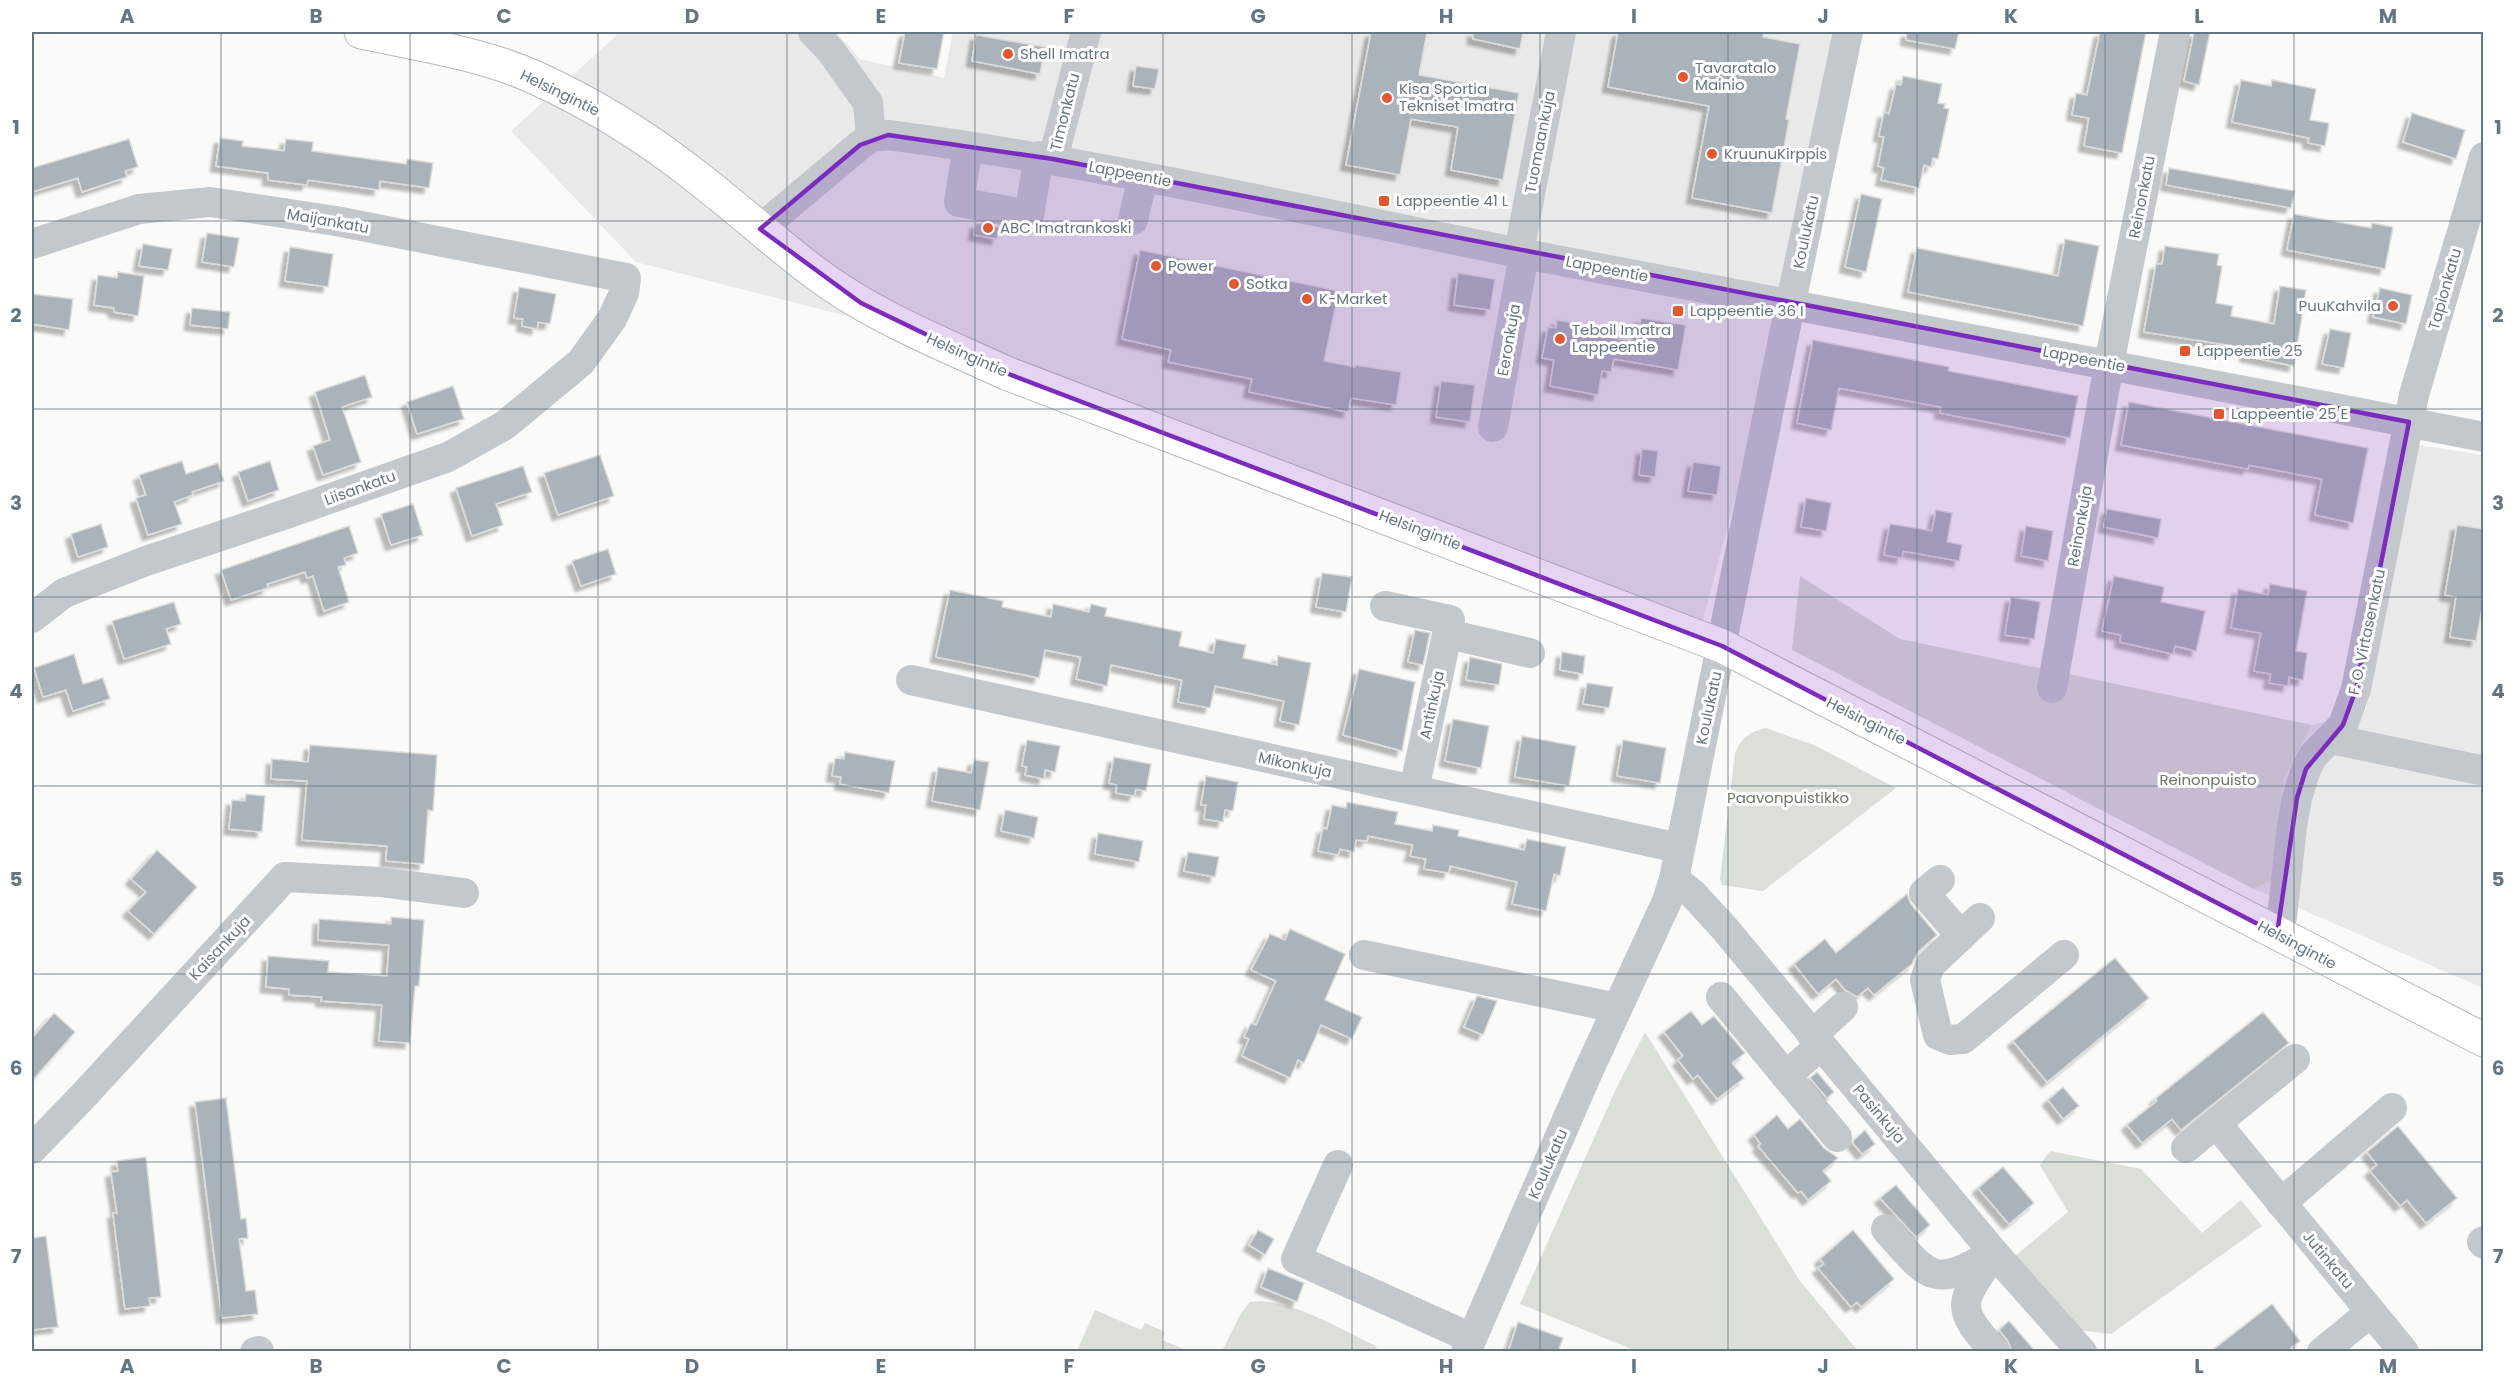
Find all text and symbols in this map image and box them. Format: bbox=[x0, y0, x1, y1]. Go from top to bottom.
text: A bbox=[120, 2, 135, 30]
text: B bbox=[309, 2, 323, 30]
text: C bbox=[496, 2, 512, 30]
text: D bbox=[685, 2, 699, 30]
text: E bbox=[876, 2, 886, 30]
text: F bbox=[1064, 2, 1075, 30]
text: G bbox=[1250, 2, 1266, 30]
text: H bbox=[1439, 2, 1453, 30]
text: I bbox=[1631, 2, 1637, 30]
text: J bbox=[1817, 2, 1829, 30]
text: K bbox=[2004, 2, 2018, 30]
text: L bbox=[2194, 2, 2204, 30]
text: M bbox=[2379, 2, 2397, 30]
place label: Shell Imatra bbox=[1020, 43, 1110, 64]
marker: Shell Imatra bbox=[1001, 47, 1015, 61]
place label: Tavaratalo Mainio bbox=[1695, 57, 1776, 95]
street label: Helsingintie bbox=[517, 64, 604, 121]
marker: Tavaratalo Mainio bbox=[1676, 70, 1690, 84]
street label: Timonkatu bbox=[1045, 71, 1084, 153]
place label: Kisa Sportia Tekniset Imatra bbox=[1399, 78, 1515, 116]
street label: Tuomaankuja bbox=[1519, 89, 1560, 195]
marker: Kisa Sportia Tekniset Imatra bbox=[1380, 91, 1394, 105]
text: 1 bbox=[12, 113, 20, 141]
text: 1 bbox=[2494, 113, 2502, 141]
place label: KruunuKirppis bbox=[1724, 143, 1827, 164]
marker: KruunuKirppis bbox=[1705, 147, 1719, 161]
street label: Reinonkatu bbox=[2123, 154, 2160, 240]
street label: Lappeentie bbox=[1087, 155, 1173, 192]
place label: Lappeentie 41 L bbox=[1396, 190, 1509, 211]
street label: Koulukatu bbox=[1788, 193, 1824, 270]
marker: Lappeentie 41 L bbox=[1377, 194, 1391, 208]
street label: Maijankatu bbox=[285, 203, 371, 238]
place label: ABC Imatrankoski bbox=[1000, 217, 1132, 238]
marker: ABC Imatrankoski bbox=[981, 221, 995, 235]
street label: Tapionkatu bbox=[2423, 245, 2466, 332]
street label: Lappeentie bbox=[1564, 250, 1650, 287]
place label: Power bbox=[1168, 255, 1214, 276]
marker: Power bbox=[1149, 259, 1163, 273]
place label: Sotka bbox=[1246, 273, 1288, 294]
marker: Sotka bbox=[1227, 277, 1241, 291]
place label: K-Market bbox=[1319, 288, 1387, 309]
marker: K-Market bbox=[1300, 292, 1314, 306]
place label: PuuKahvila bbox=[2298, 295, 2381, 316]
marker: PuuKahvila bbox=[2386, 299, 2400, 313]
place label: Lappeentie 36 I bbox=[1690, 300, 1804, 321]
text: 2 bbox=[10, 301, 22, 329]
text: 2 bbox=[2492, 301, 2504, 329]
street label: Eeronkuja bbox=[1492, 302, 1525, 378]
marker: Lappeentie 36 I bbox=[1671, 304, 1685, 318]
place label: Teboil Imatra Lappeentie bbox=[1572, 319, 1671, 357]
street label: Helsingintie bbox=[923, 327, 1011, 382]
marker: Teboil Imatra Lappeentie bbox=[1553, 332, 1567, 346]
street label: Lappeentie bbox=[2041, 340, 2127, 377]
place label: Lappeentie 25 bbox=[2197, 340, 2303, 361]
marker: Lappeentie 25 bbox=[2178, 344, 2192, 358]
place label: Lappeentie 25 E bbox=[2231, 403, 2348, 424]
marker: Lappeentie 25 E bbox=[2212, 407, 2226, 421]
street label: Liisankatu bbox=[321, 465, 398, 510]
street label: Reinonkuja bbox=[2062, 484, 2097, 568]
text: 3 bbox=[10, 489, 22, 517]
text: 3 bbox=[2492, 489, 2504, 517]
street label: Helsingintie bbox=[1376, 504, 1464, 555]
street label: F. O. Virtasenkatu bbox=[2343, 567, 2390, 697]
street label: Antinkuja bbox=[1414, 669, 1449, 741]
street label: Koulukatu bbox=[1691, 669, 1727, 746]
text: 4 bbox=[9, 677, 23, 705]
text: 4 bbox=[2491, 677, 2505, 705]
street label: Helsingintie bbox=[1823, 692, 1909, 750]
street label: Mikonkuja bbox=[1256, 746, 1334, 783]
park label: Reinonpuisto bbox=[2159, 769, 2257, 790]
park label: Paavonpuistikko bbox=[1727, 787, 1849, 808]
text: 5 bbox=[10, 865, 23, 893]
text: 5 bbox=[2492, 865, 2505, 893]
street label: Kaisankuja bbox=[184, 911, 255, 985]
street label: Helsingintie bbox=[2254, 915, 2340, 974]
text: 6 bbox=[10, 1054, 22, 1082]
text: 6 bbox=[2492, 1054, 2504, 1082]
street label: Pasinkuja bbox=[1848, 1080, 1910, 1148]
street label: Koulukatu bbox=[1523, 1126, 1572, 1202]
street label: Jutinkatu bbox=[2298, 1226, 2359, 1293]
text: 7 bbox=[11, 1242, 22, 1270]
text: 7 bbox=[2493, 1242, 2504, 1270]
text: A bbox=[120, 1352, 135, 1380]
text: B bbox=[309, 1352, 323, 1380]
text: C bbox=[496, 1352, 512, 1380]
text: D bbox=[685, 1352, 699, 1380]
text: E bbox=[876, 1352, 886, 1380]
text: F bbox=[1064, 1352, 1075, 1380]
text: G bbox=[1250, 1352, 1266, 1380]
text: H bbox=[1439, 1352, 1453, 1380]
text: I bbox=[1631, 1352, 1637, 1380]
text: J bbox=[1817, 1352, 1829, 1380]
text: K bbox=[2004, 1352, 2018, 1380]
text: L bbox=[2194, 1352, 2204, 1380]
text: M bbox=[2379, 1352, 2397, 1380]

